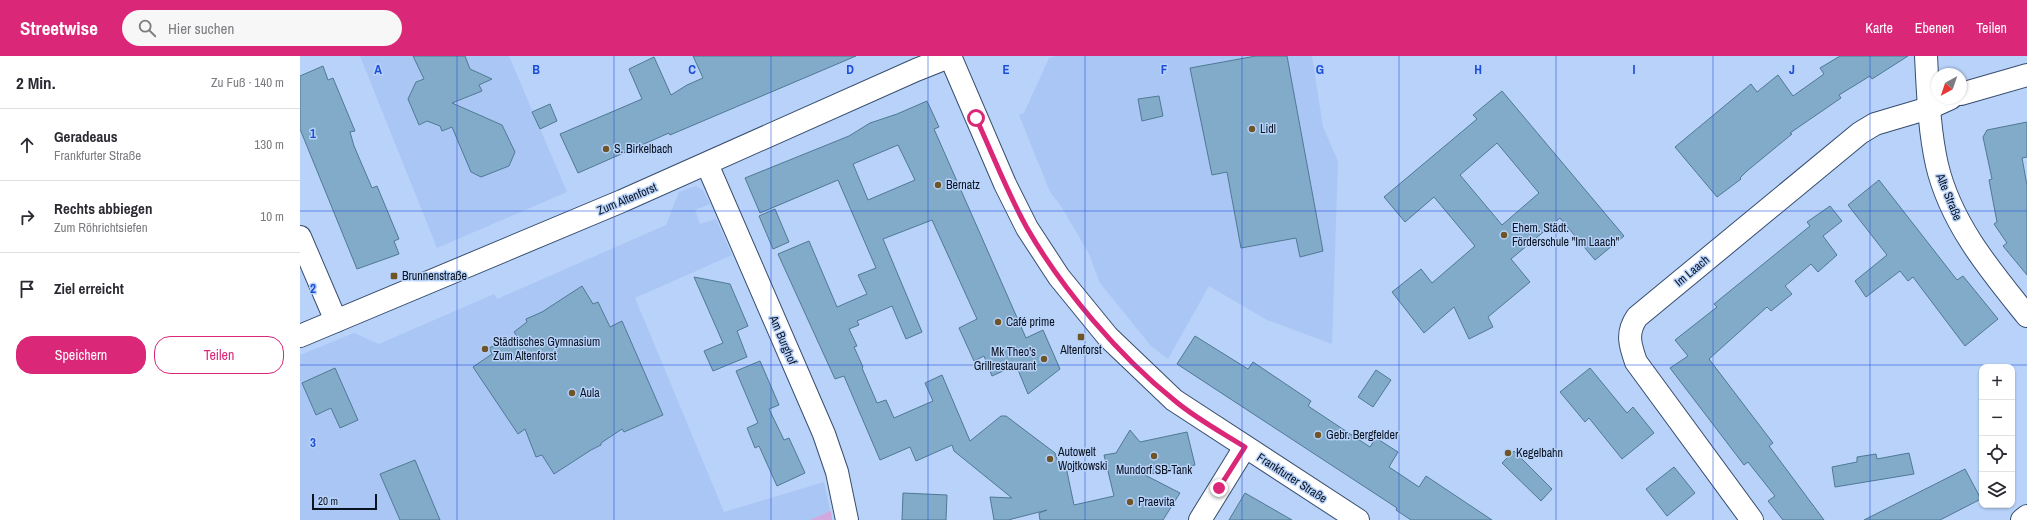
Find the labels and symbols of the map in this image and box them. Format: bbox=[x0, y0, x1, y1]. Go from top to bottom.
text: A bbox=[374, 61, 382, 78]
text: B bbox=[532, 61, 540, 78]
text: C bbox=[688, 61, 696, 78]
text: D bbox=[846, 61, 854, 78]
text: E bbox=[1002, 61, 1010, 78]
text: F bbox=[1161, 61, 1168, 78]
text: G bbox=[1316, 61, 1324, 78]
text: H bbox=[1474, 61, 1482, 78]
text: I bbox=[1633, 61, 1636, 78]
text: J bbox=[1789, 61, 1795, 78]
north arrow bbox=[1931, 68, 1967, 104]
route start bbox=[967, 109, 985, 127]
place label: Lidl bbox=[1260, 121, 1276, 137]
marker: Lidl bbox=[1247, 124, 1257, 134]
text: 1 bbox=[310, 125, 316, 142]
place label: S. Birkelbach bbox=[614, 141, 673, 157]
marker: S. Birkelbach bbox=[601, 144, 611, 154]
street label: Alte Straße bbox=[1932, 170, 1966, 223]
place label: Bernatz bbox=[946, 177, 980, 193]
street label: Zum Altenforst bbox=[595, 179, 660, 219]
marker: Bernatz bbox=[933, 180, 943, 190]
place label: Ehem. Städt. Förderschule "Im Laach" bbox=[1512, 220, 1620, 250]
marker: Ehem. Städt. Förderschule "Im Laach" bbox=[1499, 230, 1509, 240]
street label: Im Laach bbox=[1671, 252, 1713, 290]
place label: Brunnenstraße bbox=[402, 268, 467, 284]
marker: Brunnenstraße bbox=[389, 271, 399, 281]
text: 2 bbox=[310, 280, 316, 297]
street label: Am Burghof bbox=[765, 312, 801, 367]
place label: Café prime bbox=[1006, 314, 1055, 330]
marker: Café prime bbox=[993, 317, 1003, 327]
marker: Altenforst bbox=[1076, 332, 1086, 342]
place label: Städtisches Gymnasium Zum Altenforst bbox=[493, 334, 600, 364]
place label: Altenforst bbox=[1059, 342, 1102, 358]
marker: Städtisches Gymnasium Zum Altenforst bbox=[480, 344, 490, 354]
place label: Mk Theo's Grillrestaurant bbox=[974, 344, 1036, 374]
marker: Mk Theo's Grillrestaurant bbox=[1039, 354, 1049, 364]
place label: Aula bbox=[579, 385, 600, 401]
marker: Aula bbox=[567, 388, 577, 398]
place label: Gebr. Bergfelder bbox=[1326, 427, 1399, 443]
marker: Gebr. Bergfelder bbox=[1313, 430, 1323, 440]
text: 3 bbox=[310, 434, 316, 451]
place label: Autowelt Wojtkowski bbox=[1057, 444, 1108, 474]
place label: Kegelbahn bbox=[1516, 445, 1563, 461]
marker: Kegelbahn bbox=[1503, 448, 1513, 458]
street label: Frankfurter Straße bbox=[1254, 449, 1330, 507]
marker: Mundorf SB-Tank bbox=[1149, 451, 1159, 461]
marker: Autowelt Wojtkowski bbox=[1045, 454, 1055, 464]
place label: Mundorf SB-Tank bbox=[1116, 462, 1192, 478]
route end bbox=[1210, 479, 1228, 497]
scale bar bbox=[312, 492, 377, 511]
place label: Praevita bbox=[1138, 494, 1175, 510]
marker: Praevita bbox=[1125, 497, 1135, 507]

